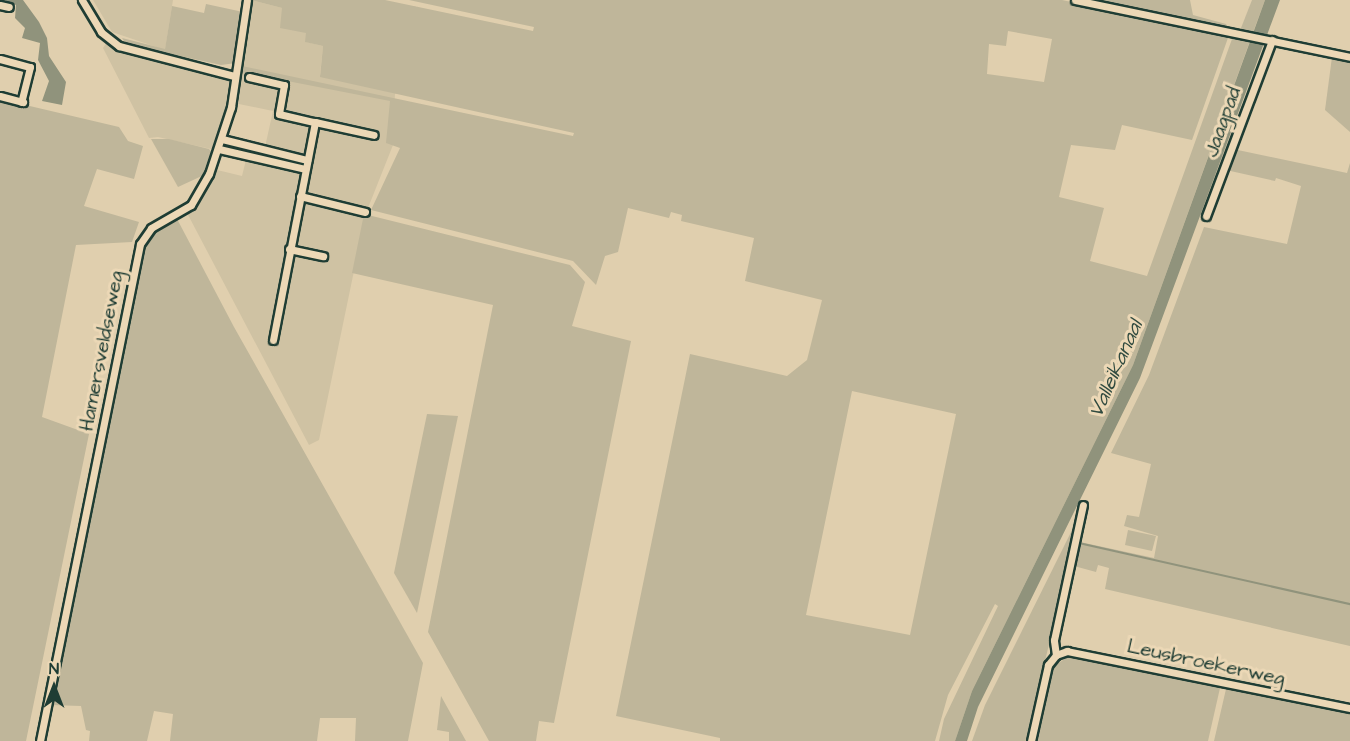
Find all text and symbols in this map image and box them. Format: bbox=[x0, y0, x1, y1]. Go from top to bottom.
street label: Jaagpad bbox=[1199, 84, 1247, 160]
street label: Hamersveldseweg bbox=[75, 269, 129, 433]
water label: Valleikanaal bbox=[1083, 316, 1149, 422]
street label: Leusbroekerweg bbox=[1125, 635, 1287, 691]
north arrow bbox=[24, 657, 84, 717]
text: N bbox=[49, 658, 59, 680]

